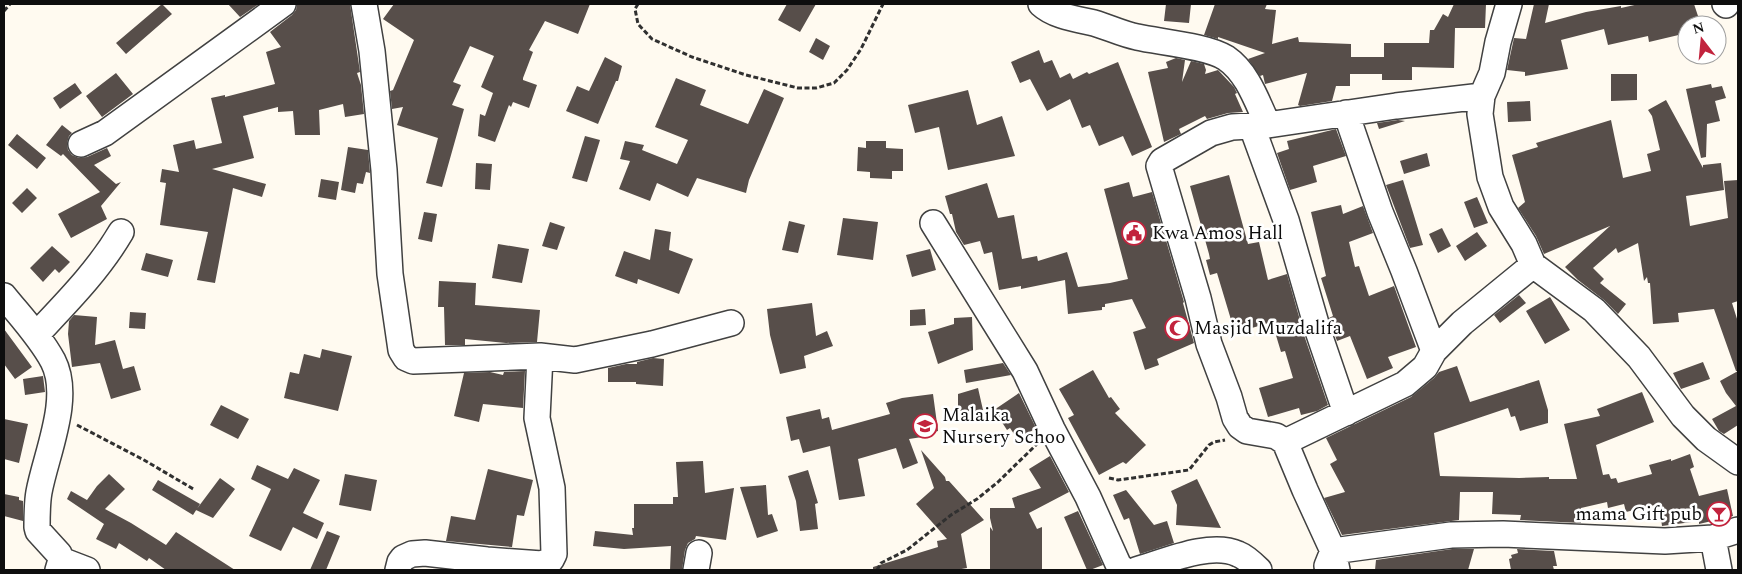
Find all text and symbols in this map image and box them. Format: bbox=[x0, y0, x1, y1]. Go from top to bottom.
north arrow bbox=[1677, 15, 1727, 65]
text: N bbox=[1690, 16, 1707, 40]
place label: Kwa Amos Hall bbox=[1152, 219, 1283, 248]
public building icon: Kwa Amos Hall bbox=[1121, 220, 1147, 246]
place label: Masjid Muzdalifa bbox=[1194, 314, 1343, 343]
mosque icon: Masjid Muzdalifa bbox=[1164, 315, 1190, 341]
place label: Malaika Nursery Schoo bbox=[942, 401, 1065, 452]
school or university icon: Malaika Nursery Schoo bbox=[912, 413, 938, 439]
place label: mama Gift pub bbox=[1576, 500, 1702, 529]
bar icon: mama Gift pub bbox=[1706, 501, 1732, 527]

